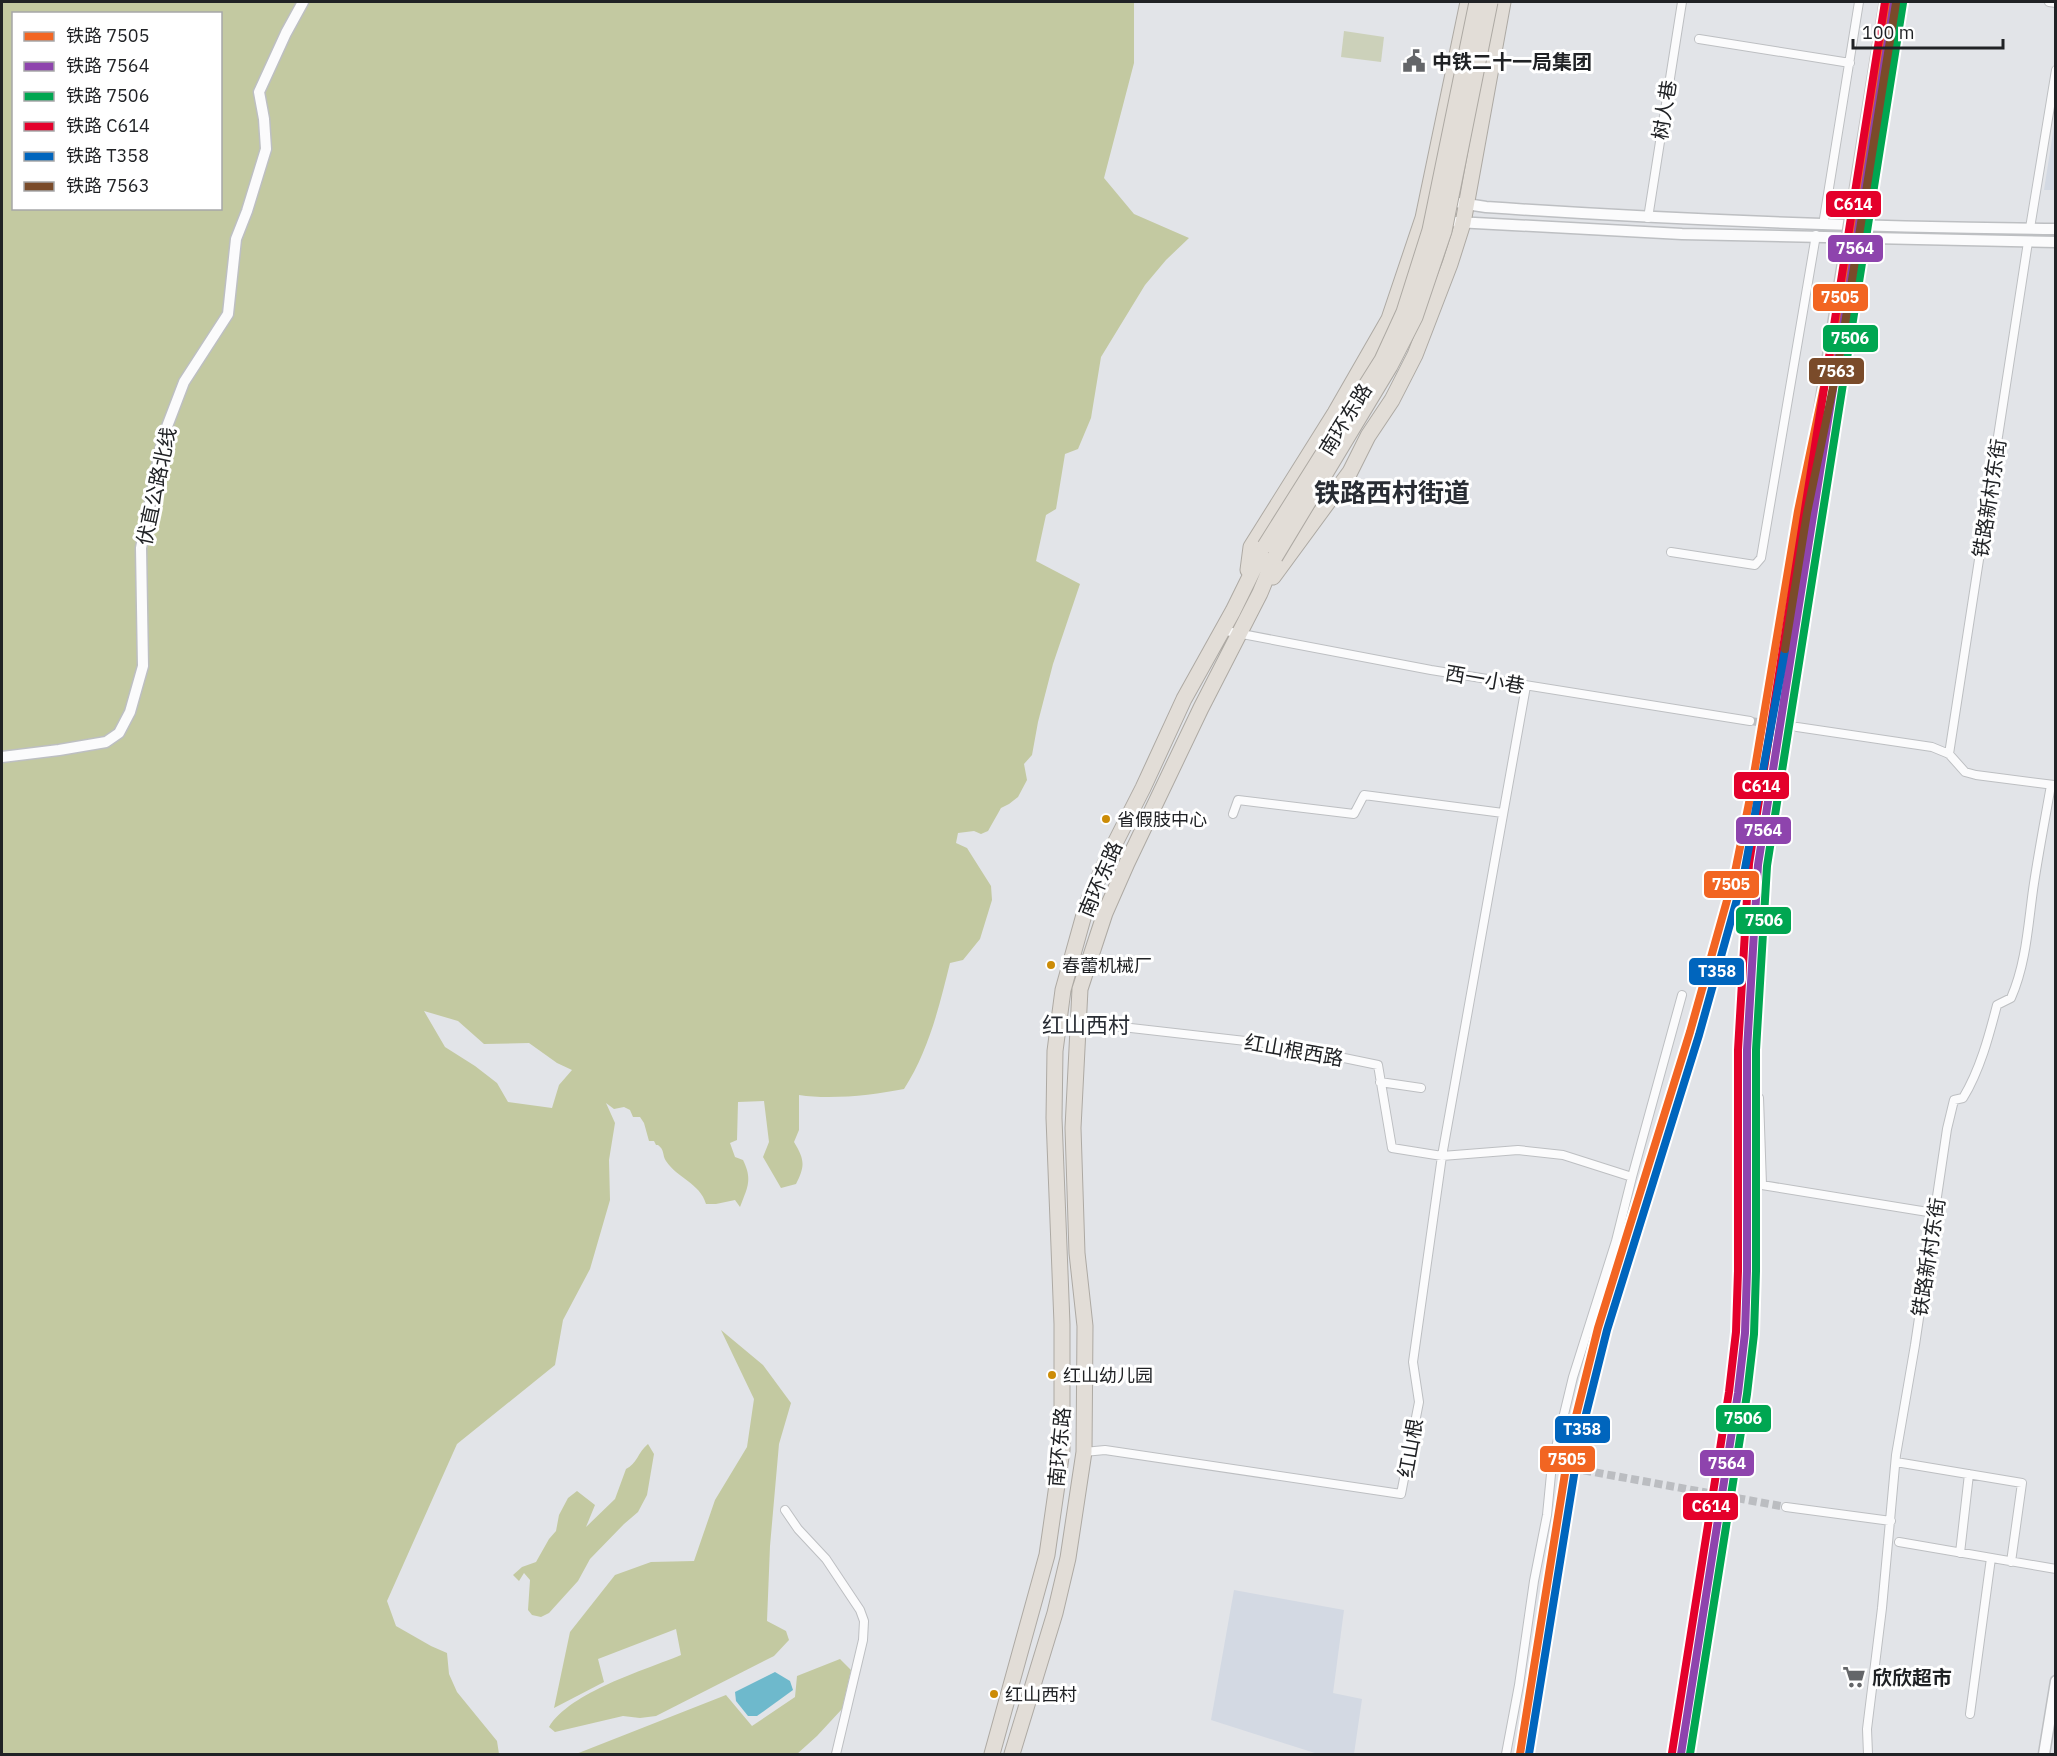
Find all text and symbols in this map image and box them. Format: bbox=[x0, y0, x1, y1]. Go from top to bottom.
legend bbox=[12, 12, 222, 210]
scale bar bbox=[1853, 12, 2003, 50]
text: 100 m bbox=[1862, 21, 1914, 44]
text: 铁路 7505 bbox=[66, 24, 149, 47]
public building icon: 中铁二十一局集团 bbox=[1401, 48, 1427, 74]
place label: 中铁二十一局集团 bbox=[1432, 48, 1592, 75]
text: 铁路 7564 bbox=[66, 54, 150, 77]
street label: 树人巷 bbox=[1646, 78, 1682, 142]
text: 铁路 7506 bbox=[66, 84, 149, 107]
text: 铁路 C614 bbox=[66, 114, 150, 137]
text: 铁路 T358 bbox=[66, 144, 149, 167]
text: 铁路 7563 bbox=[66, 174, 149, 197]
line badge: C614 bbox=[1825, 190, 1882, 218]
text: C614 bbox=[1833, 194, 1873, 214]
line badge: 7564 bbox=[1827, 234, 1884, 263]
text: 7564 bbox=[1836, 238, 1875, 258]
line badge: 7505 bbox=[1812, 283, 1869, 312]
text: 7505 bbox=[1821, 287, 1860, 307]
line badge: 7506 bbox=[1822, 324, 1879, 353]
text: 7506 bbox=[1831, 328, 1870, 348]
line badge: 7563 bbox=[1808, 357, 1865, 385]
text: 7563 bbox=[1817, 361, 1855, 381]
street label: 南环东路 bbox=[1312, 378, 1378, 460]
street label: 伏直公路北线 bbox=[130, 425, 182, 547]
street label: 铁路新村东街 bbox=[1966, 437, 2012, 559]
district label: 铁路西村街道 bbox=[1314, 475, 1470, 509]
street label: 西一小巷 bbox=[1443, 659, 1527, 699]
line badge: C614 bbox=[1733, 771, 1790, 800]
text: C614 bbox=[1741, 776, 1781, 796]
place label: 省假肢中心 bbox=[1117, 808, 1207, 831]
marker: 省假肢中心 bbox=[1100, 813, 1112, 825]
line badge: 7564 bbox=[1735, 816, 1792, 845]
text: 7564 bbox=[1744, 820, 1783, 840]
street label: 南环东路 bbox=[1072, 837, 1128, 921]
line badge: 7505 bbox=[1703, 870, 1760, 899]
text: 7505 bbox=[1712, 874, 1751, 894]
line badge: 7506 bbox=[1735, 906, 1792, 935]
text: 7506 bbox=[1745, 910, 1784, 930]
place label: 春蕾机械厂 bbox=[1062, 954, 1152, 977]
line badge: T358 bbox=[1688, 957, 1745, 986]
marker: 春蕾机械厂 bbox=[1045, 959, 1057, 971]
text: T358 bbox=[1698, 961, 1736, 981]
district label: 红山西村 bbox=[1042, 1010, 1130, 1039]
street label: 红山根西路 bbox=[1242, 1028, 1346, 1072]
street label: 铁路新村东街 bbox=[1905, 1196, 1951, 1318]
place label: 红山幼儿园 bbox=[1063, 1364, 1153, 1387]
marker: 红山幼儿园 bbox=[1046, 1369, 1058, 1381]
line badge: 7506 bbox=[1715, 1404, 1772, 1433]
street label: 南环东路 bbox=[1042, 1406, 1076, 1488]
text: 7506 bbox=[1724, 1408, 1763, 1428]
line badge: T358 bbox=[1554, 1415, 1611, 1444]
street label: 红山根 bbox=[1391, 1416, 1429, 1480]
text: T358 bbox=[1563, 1419, 1601, 1439]
line badge: 7505 bbox=[1539, 1445, 1596, 1473]
text: 7505 bbox=[1548, 1449, 1587, 1469]
line badge: 7564 bbox=[1699, 1449, 1755, 1477]
text: 7564 bbox=[1708, 1453, 1747, 1473]
line badge: C614 bbox=[1682, 1492, 1739, 1521]
text: C614 bbox=[1691, 1496, 1731, 1516]
supermarket icon: 欣欣超市 bbox=[1841, 1664, 1867, 1690]
place label: 欣欣超市 bbox=[1872, 1664, 1952, 1691]
place label: 红山西村 bbox=[1005, 1683, 1077, 1706]
marker: 红山西村 bbox=[988, 1688, 1000, 1700]

